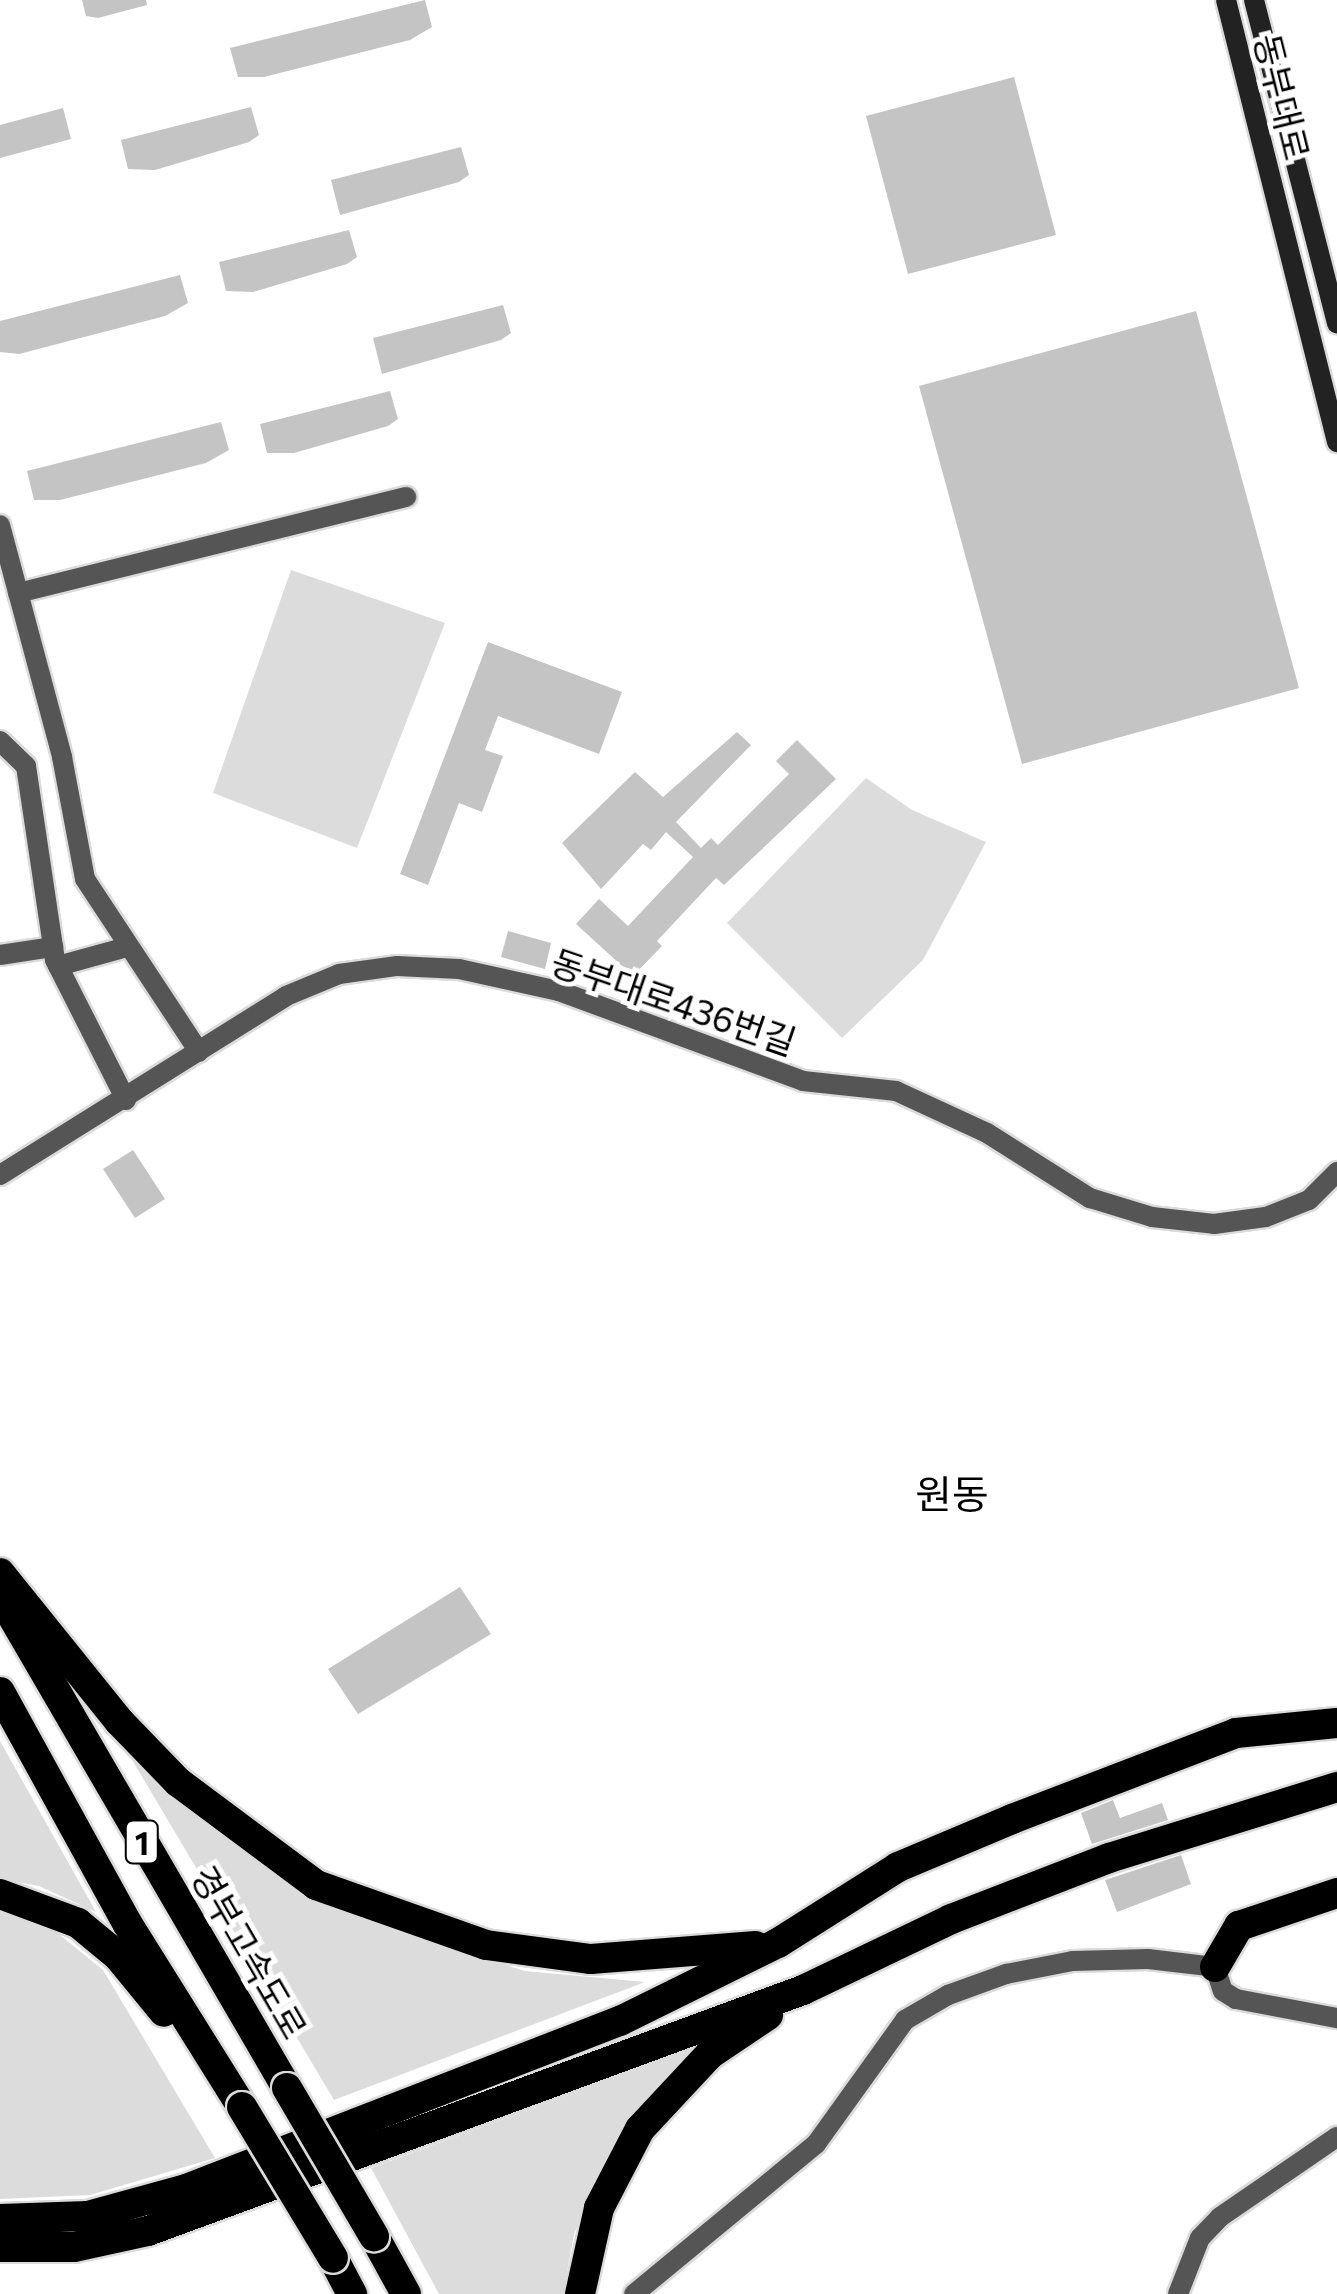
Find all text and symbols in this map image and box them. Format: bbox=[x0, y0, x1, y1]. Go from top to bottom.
street label: 동부대로 bbox=[1247, 29, 1319, 165]
street label: 동부대로436번길 bbox=[546, 940, 802, 1062]
district label: 원동 bbox=[915, 1469, 989, 1517]
road number: 1 bbox=[124, 1815, 160, 1869]
street label: 경부고속도로 bbox=[184, 1858, 316, 2046]

